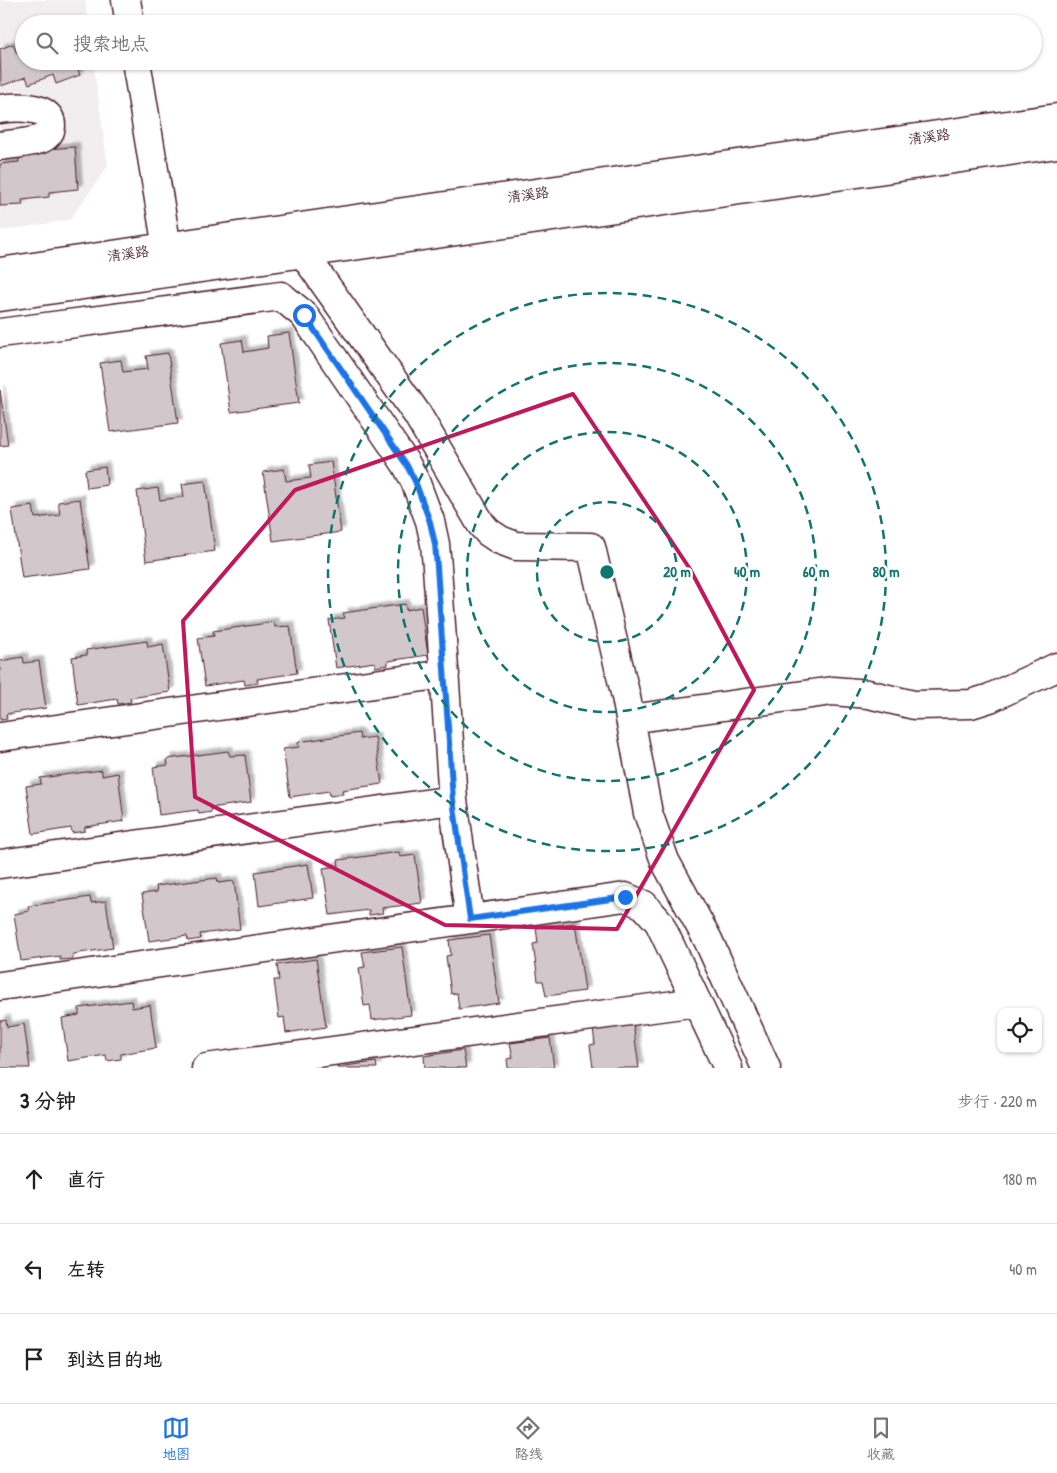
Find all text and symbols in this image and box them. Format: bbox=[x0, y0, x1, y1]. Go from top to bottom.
search box bbox=[15, 15, 1042, 70]
icon: search bbox=[33, 29, 61, 57]
text: 搜索地点 bbox=[73, 30, 149, 56]
street label: 清溪路 bbox=[907, 124, 951, 148]
street label: 清溪路 bbox=[506, 182, 550, 206]
street label: 清溪路 bbox=[106, 241, 150, 265]
route start bbox=[293, 304, 316, 327]
text: 20 m bbox=[663, 561, 691, 582]
text: 40 m bbox=[734, 561, 760, 582]
text: 60 m bbox=[803, 561, 829, 582]
text: 80 m bbox=[873, 561, 899, 582]
centre of rings bbox=[598, 563, 616, 581]
route end bbox=[614, 886, 637, 909]
map controls bbox=[997, 1008, 1042, 1053]
button: locate bbox=[997, 1008, 1042, 1053]
text: 3 分钟 bbox=[20, 1086, 76, 1115]
text: 步行 · 220 m bbox=[958, 1090, 1037, 1112]
icon: ahead bbox=[20, 1165, 48, 1193]
text: 直行 bbox=[67, 1166, 105, 1192]
text: 180 m bbox=[1003, 1168, 1037, 1190]
icon: left bbox=[20, 1255, 48, 1283]
text: 左转 bbox=[67, 1256, 105, 1282]
text: 40 m bbox=[1009, 1258, 1037, 1280]
icon: arrive bbox=[20, 1345, 48, 1373]
text: 到达目的地 bbox=[67, 1346, 162, 1372]
tab: 地图 bbox=[162, 1414, 190, 1463]
tab: 路线 bbox=[514, 1414, 542, 1463]
tab: 收藏 bbox=[867, 1414, 895, 1463]

